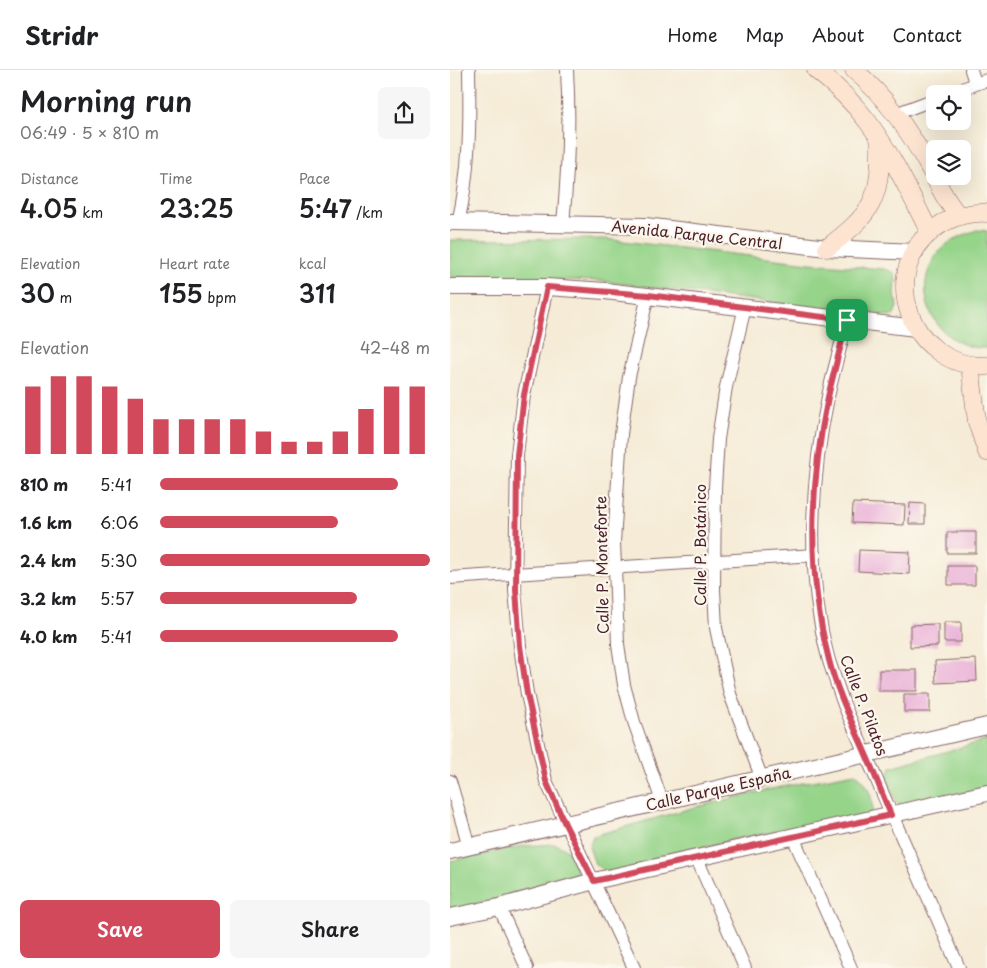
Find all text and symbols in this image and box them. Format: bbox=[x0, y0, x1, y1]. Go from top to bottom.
text: Stridr bbox=[25, 17, 98, 53]
text: Home bbox=[667, 21, 717, 48]
text: Map bbox=[745, 21, 784, 48]
text: About bbox=[812, 21, 864, 48]
text: Contact bbox=[892, 21, 962, 48]
text: Morning run bbox=[20, 79, 192, 122]
map controls bbox=[926, 85, 971, 185]
button: locate bbox=[926, 85, 971, 130]
button: share bbox=[378, 87, 430, 139]
text: 06:49 · 5 × 810 m bbox=[20, 120, 159, 144]
button: layers bbox=[926, 140, 971, 185]
text: Distance bbox=[20, 168, 79, 189]
text: Time bbox=[159, 168, 192, 189]
text: Pace bbox=[299, 168, 330, 189]
text: 4.05 bbox=[20, 189, 78, 227]
text: 23:25 bbox=[159, 189, 234, 227]
text: 5:47 bbox=[299, 189, 352, 227]
text: km bbox=[78, 202, 103, 223]
text: /km bbox=[352, 202, 383, 223]
street label: Avenida Parque Central bbox=[610, 214, 784, 254]
text: Elevation bbox=[20, 253, 80, 274]
text: Heart rate bbox=[159, 253, 230, 274]
text: kcal bbox=[299, 253, 327, 274]
text: 30 bbox=[20, 274, 55, 312]
text: 155 bbox=[159, 274, 203, 312]
text: 311 bbox=[299, 274, 336, 312]
text: m bbox=[55, 287, 72, 308]
text: bpm bbox=[203, 287, 237, 308]
pin bbox=[826, 299, 868, 341]
icon: arrive bbox=[833, 306, 861, 334]
text: Elevation bbox=[20, 335, 89, 359]
text: 42–48 m bbox=[360, 335, 430, 359]
text: 810 m bbox=[20, 472, 68, 496]
text: 5:41 bbox=[100, 472, 132, 496]
street label: Calle P. Botánico bbox=[688, 484, 711, 606]
street label: Calle P. Monteforte bbox=[588, 496, 614, 634]
text: 1.6 km bbox=[20, 510, 72, 534]
text: 6:06 bbox=[100, 510, 139, 534]
text: 2.4 km bbox=[20, 548, 76, 572]
text: 5:30 bbox=[100, 548, 137, 572]
text: 3.2 km bbox=[20, 586, 77, 610]
text: 5:57 bbox=[100, 586, 134, 610]
text: 4.0 km bbox=[20, 624, 77, 648]
text: 5:41 bbox=[100, 624, 132, 648]
street label: Calle P. Pilatos bbox=[835, 651, 895, 759]
street label: Calle Parque España bbox=[643, 760, 793, 816]
button: Save bbox=[20, 900, 220, 958]
button: Share bbox=[230, 900, 430, 958]

